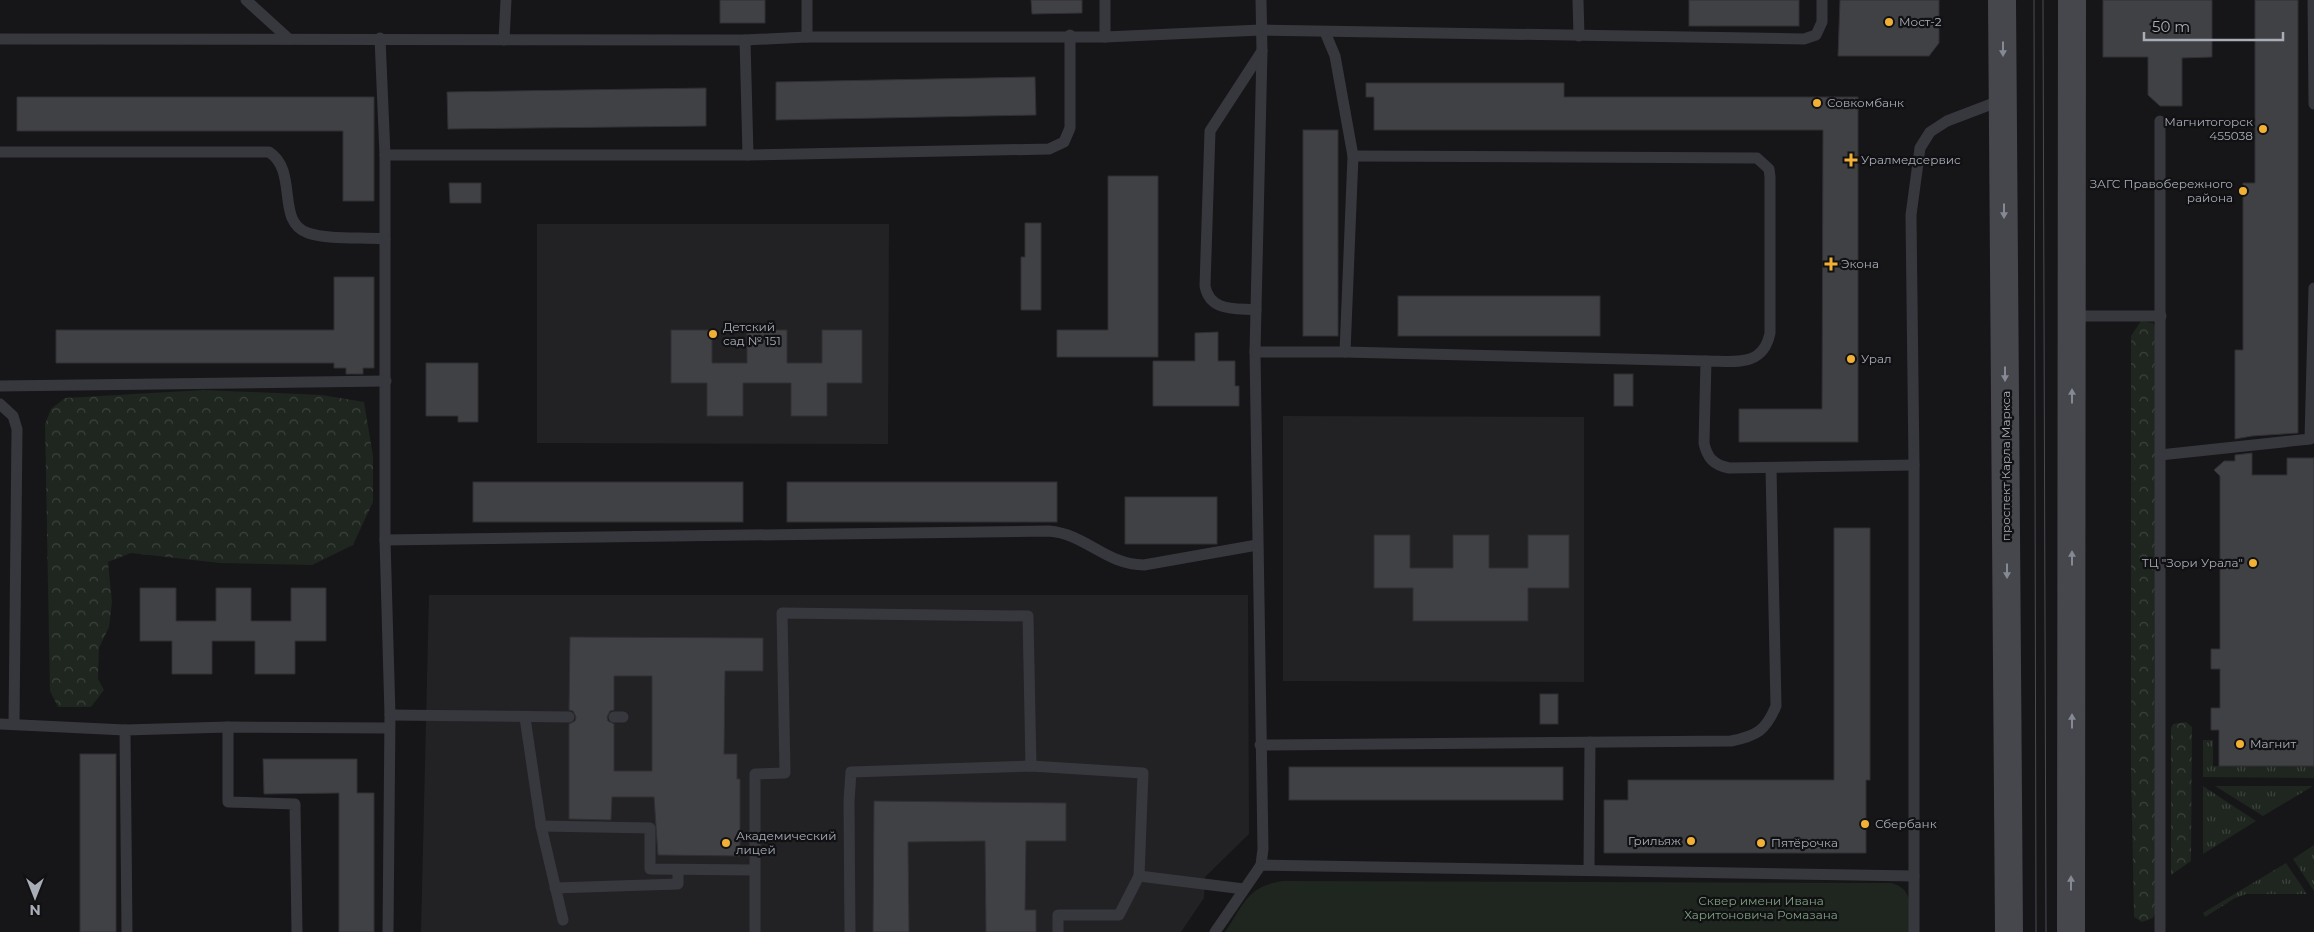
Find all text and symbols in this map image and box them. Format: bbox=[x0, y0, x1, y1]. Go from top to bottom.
scale bar bbox=[2144, 10, 2283, 42]
place label: Мост-2 bbox=[1899, 14, 1942, 29]
marker: Мост-2 bbox=[1883, 16, 1895, 28]
text: 50 m bbox=[2152, 17, 2190, 36]
one-way arrow bbox=[1999, 41, 2007, 57]
place label: Совкомбанк bbox=[1827, 95, 1904, 110]
marker: Совкомбанк bbox=[1811, 97, 1823, 109]
place label: Магнитогорск 455038 bbox=[2164, 114, 2253, 143]
marker: Магнитогорск 455038 bbox=[2257, 123, 2269, 135]
place label: Уралмедсервис bbox=[1861, 152, 1961, 167]
marker: Уралмедсервис bbox=[1845, 154, 1857, 166]
place label: ЗАГС Правобережного района bbox=[2090, 176, 2233, 205]
marker: ЗАГС Правобережного района bbox=[2237, 185, 2249, 197]
one-way arrow bbox=[2000, 203, 2008, 219]
place label: Экона bbox=[1841, 256, 1879, 271]
marker: Экона bbox=[1825, 258, 1837, 270]
place label: Детский сад № 151 bbox=[723, 319, 781, 348]
marker: Детский сад № 151 bbox=[707, 328, 719, 340]
place label: Урал bbox=[1861, 351, 1892, 366]
marker: Урал bbox=[1845, 353, 1857, 365]
one-way arrow bbox=[2001, 366, 2009, 382]
one-way arrow bbox=[2068, 388, 2076, 404]
street label: проспект Карла Маркса bbox=[1998, 391, 2013, 541]
one-way arrow bbox=[2068, 550, 2076, 566]
place label: ТЦ "Зори Урала" bbox=[2142, 555, 2243, 570]
marker: ТЦ "Зори Урала" bbox=[2247, 557, 2259, 569]
one-way arrow bbox=[2003, 563, 2011, 579]
one-way arrow bbox=[2068, 713, 2076, 729]
place label: Магнит bbox=[2250, 736, 2297, 751]
marker: Магнит bbox=[2234, 738, 2246, 750]
place label: Сбербанк bbox=[1875, 816, 1937, 831]
marker: Сбербанк bbox=[1859, 818, 1871, 830]
place label: Академический лицей bbox=[736, 828, 837, 857]
place label: Грильяж bbox=[1628, 833, 1681, 848]
marker: Грильяж bbox=[1685, 835, 1697, 847]
place label: Пятёрочка bbox=[1771, 835, 1838, 850]
marker: Академический лицей bbox=[720, 837, 732, 849]
marker: Пятёрочка bbox=[1755, 837, 1767, 849]
north arrow bbox=[10, 872, 60, 922]
one-way arrow bbox=[2067, 875, 2075, 891]
park label: Сквер имени Ивана Харитоновича Ромазана bbox=[1684, 893, 1838, 922]
text: N bbox=[29, 901, 41, 919]

